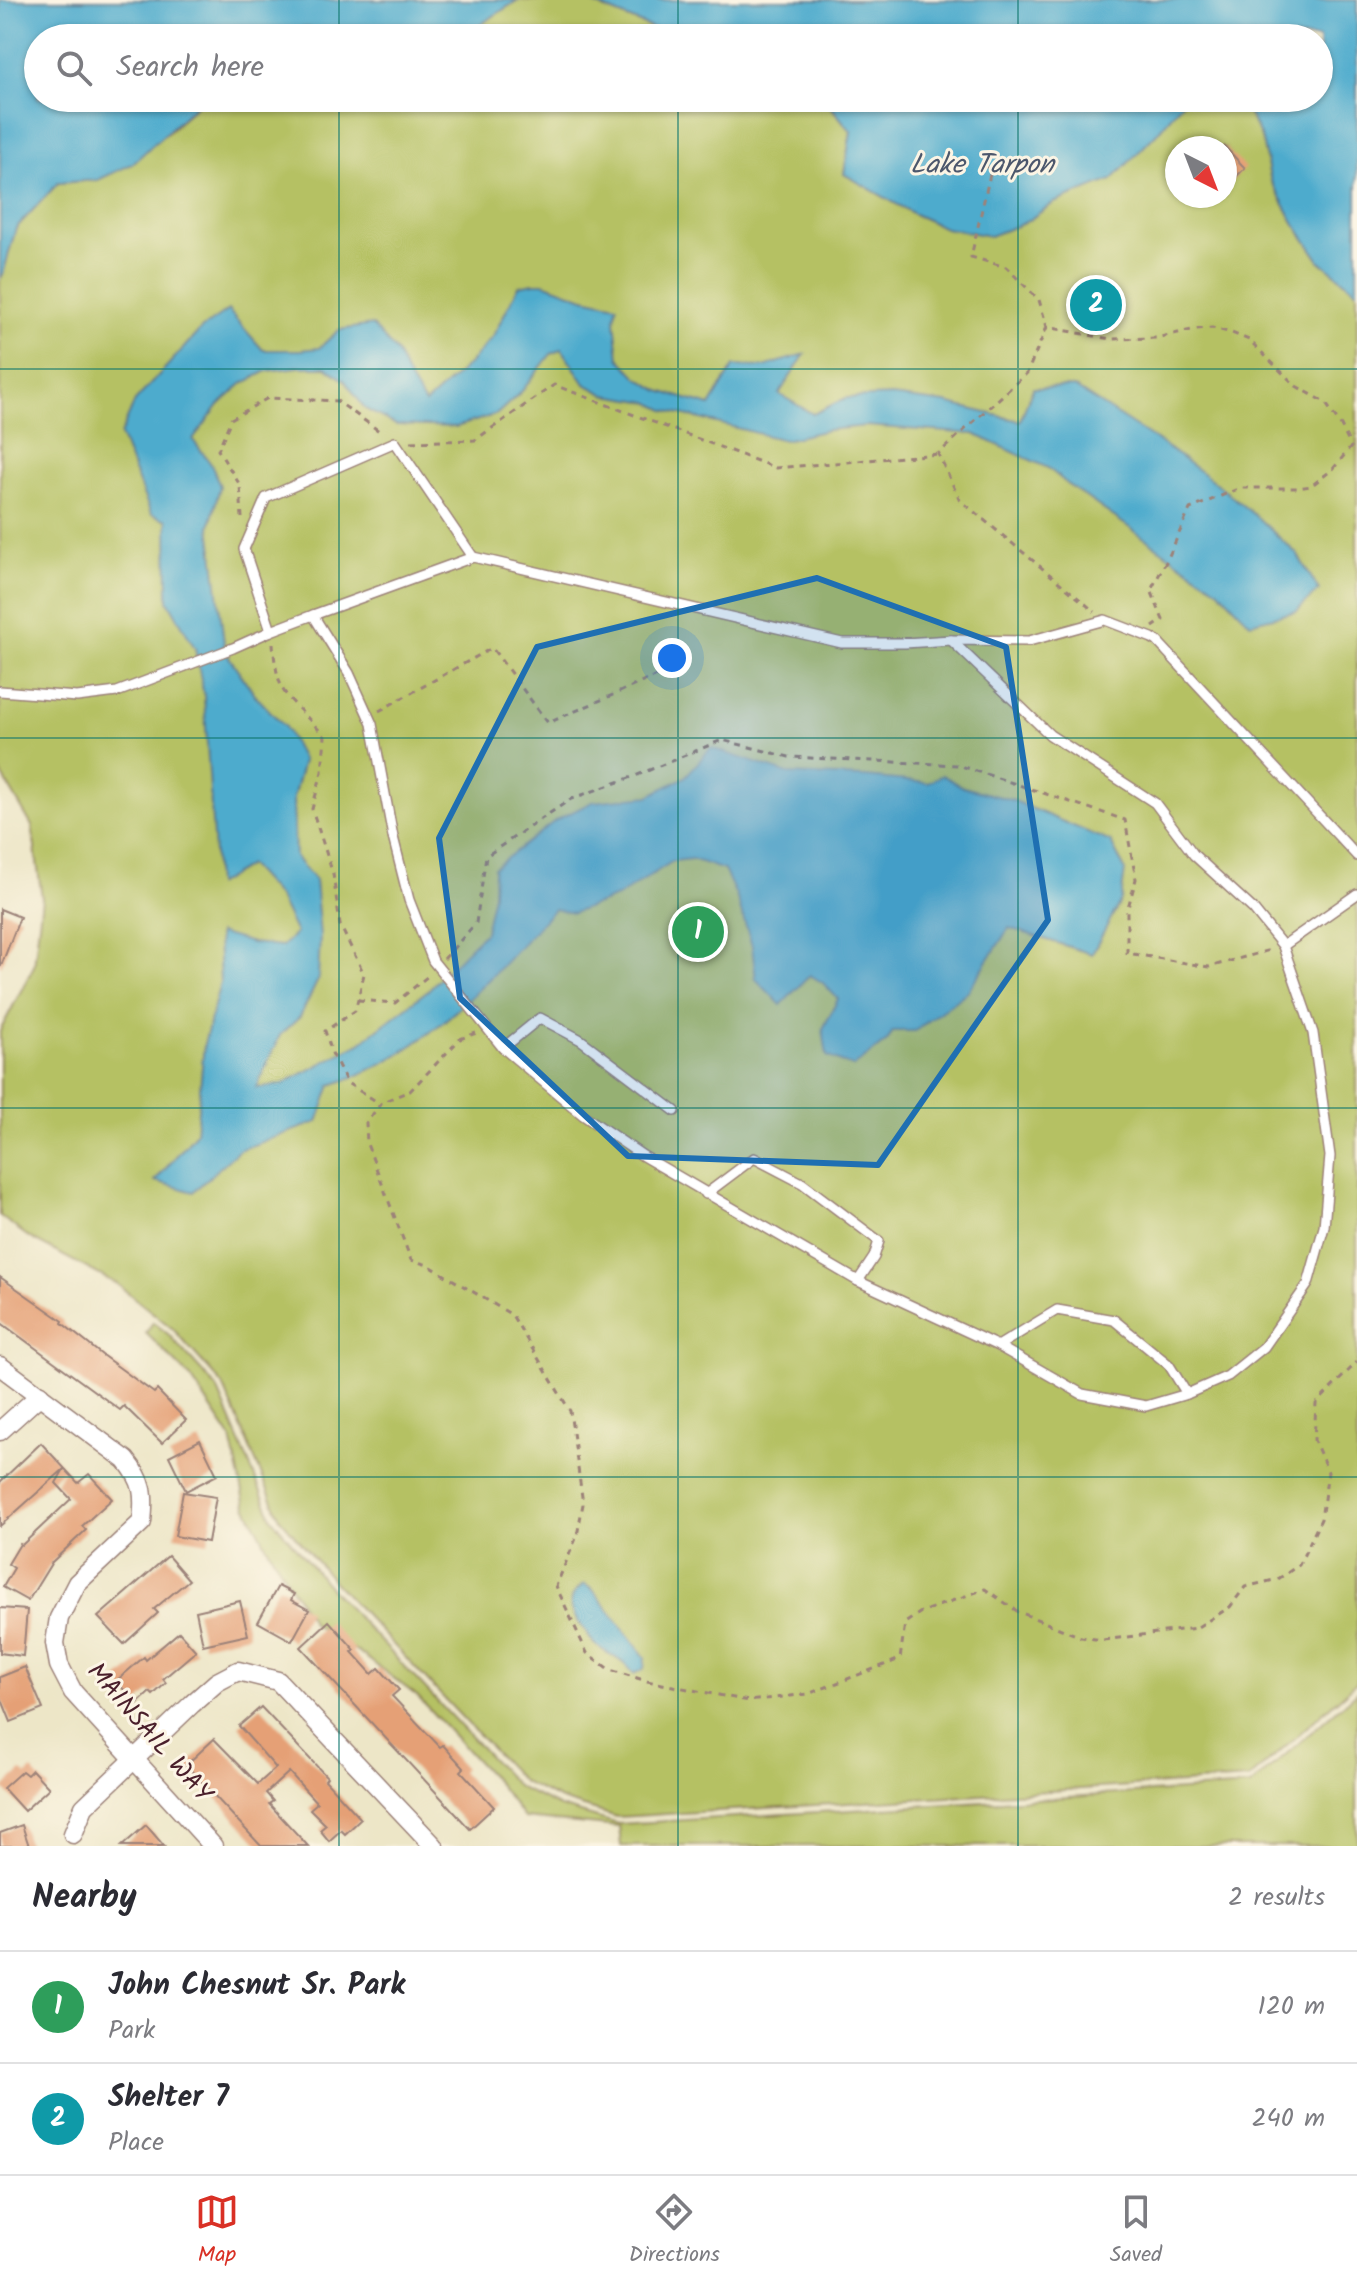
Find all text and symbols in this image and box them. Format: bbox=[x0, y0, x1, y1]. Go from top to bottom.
search box bbox=[24, 24, 1333, 112]
text: Search here bbox=[116, 44, 264, 92]
icon: search bbox=[52, 46, 96, 90]
north arrow bbox=[1165, 136, 1237, 208]
water label: Lake Tarpon bbox=[910, 143, 1056, 188]
pin: 2 bbox=[1070, 275, 1122, 335]
your location bbox=[652, 638, 692, 678]
pin: 1 bbox=[672, 902, 724, 962]
street label: MAINSAIL WAY bbox=[76, 1653, 223, 1814]
text: Nearby bbox=[32, 1871, 137, 1925]
text: 2 results bbox=[1228, 1877, 1325, 1919]
text: John Chesnut Sr. Park bbox=[108, 1962, 405, 2010]
text: 1 bbox=[54, 1986, 62, 2028]
text: 120 m bbox=[1258, 1986, 1325, 2028]
text: Park bbox=[108, 2010, 155, 2052]
text: Shelter 7 bbox=[108, 2074, 229, 2122]
text: 2 bbox=[50, 2098, 66, 2140]
text: 240 m bbox=[1251, 2098, 1325, 2140]
text: Place bbox=[108, 2122, 164, 2164]
tab: Map bbox=[195, 2190, 239, 2273]
tab: Directions bbox=[629, 2190, 720, 2273]
tab: Saved bbox=[1110, 2190, 1162, 2273]

